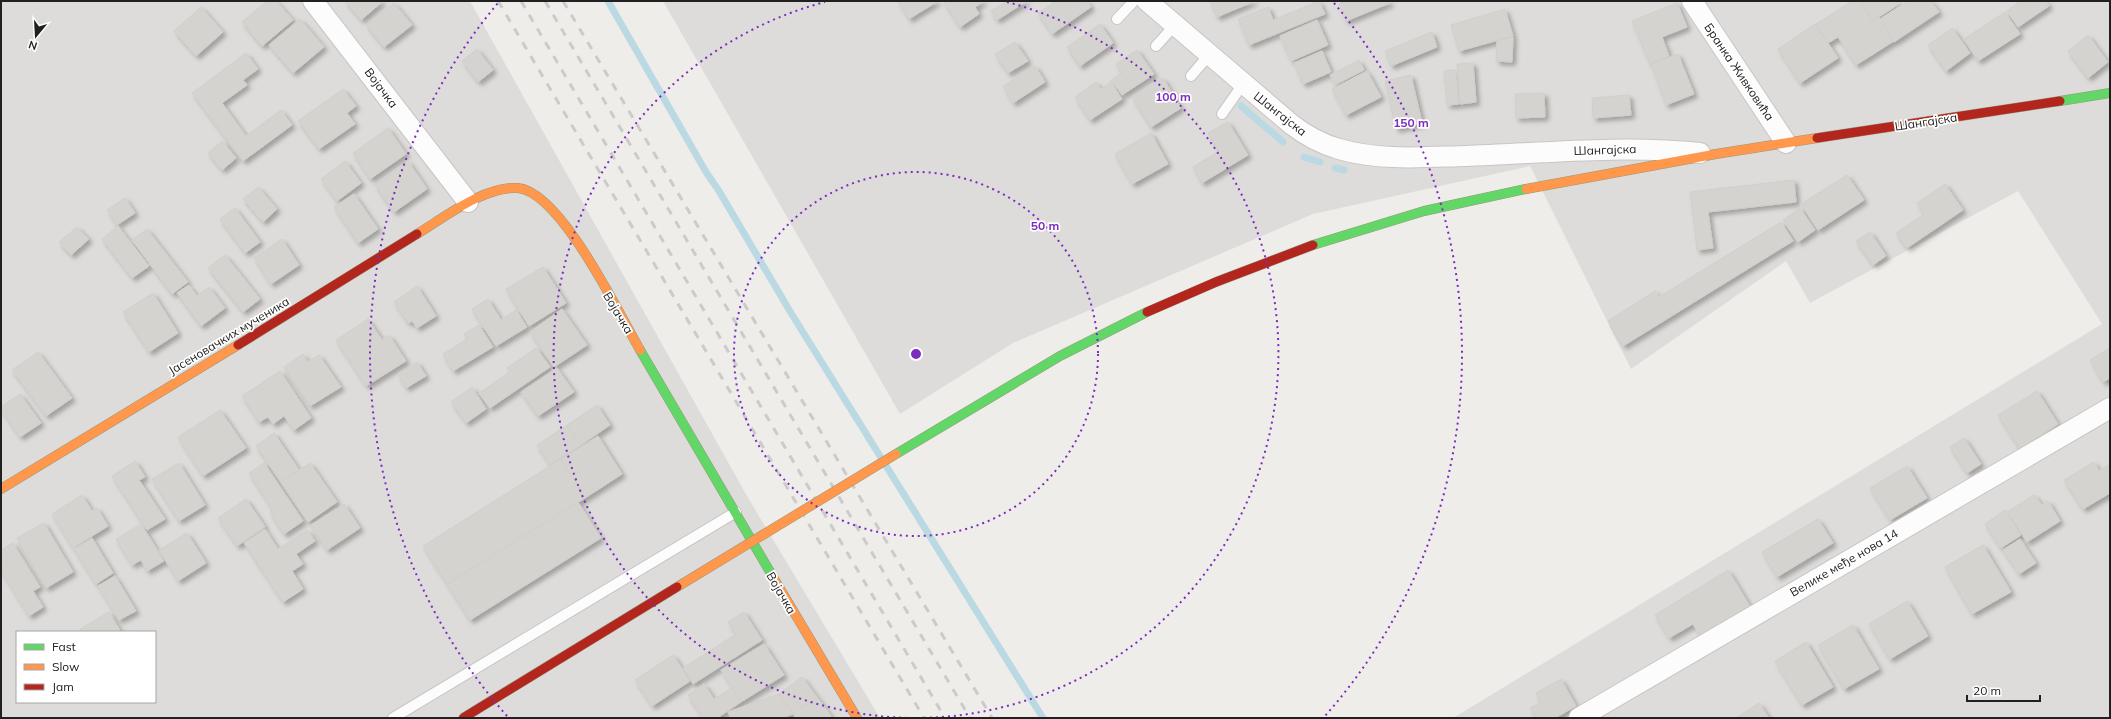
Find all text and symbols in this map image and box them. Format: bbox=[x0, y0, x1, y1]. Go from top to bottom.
north arrow bbox=[16, 16, 56, 56]
street label: Бранка Живковића bbox=[1701, 20, 1778, 123]
text: N bbox=[27, 38, 39, 53]
street label: Војачка bbox=[362, 65, 401, 111]
street label: Шангајска bbox=[1251, 88, 1310, 139]
text: 100 m bbox=[1155, 89, 1191, 104]
street label: Шангајска bbox=[1894, 109, 1958, 134]
text: 150 m bbox=[1393, 115, 1429, 130]
street label: Шангајска bbox=[1573, 141, 1637, 158]
text: 50 m bbox=[1031, 218, 1059, 233]
street label: Војачка bbox=[600, 289, 637, 336]
street label: Јасеновачких мученика bbox=[166, 294, 292, 378]
centre of rings bbox=[909, 347, 923, 361]
street label: Велике међе нова 14 bbox=[1787, 525, 1901, 600]
street label: Војачка bbox=[763, 569, 799, 616]
legend bbox=[16, 631, 156, 703]
text: Fast bbox=[52, 639, 76, 654]
text: Slow bbox=[52, 659, 80, 674]
scale bar bbox=[1967, 677, 2040, 703]
text: Jam bbox=[52, 679, 74, 694]
text: 20 m bbox=[1973, 683, 2001, 698]

